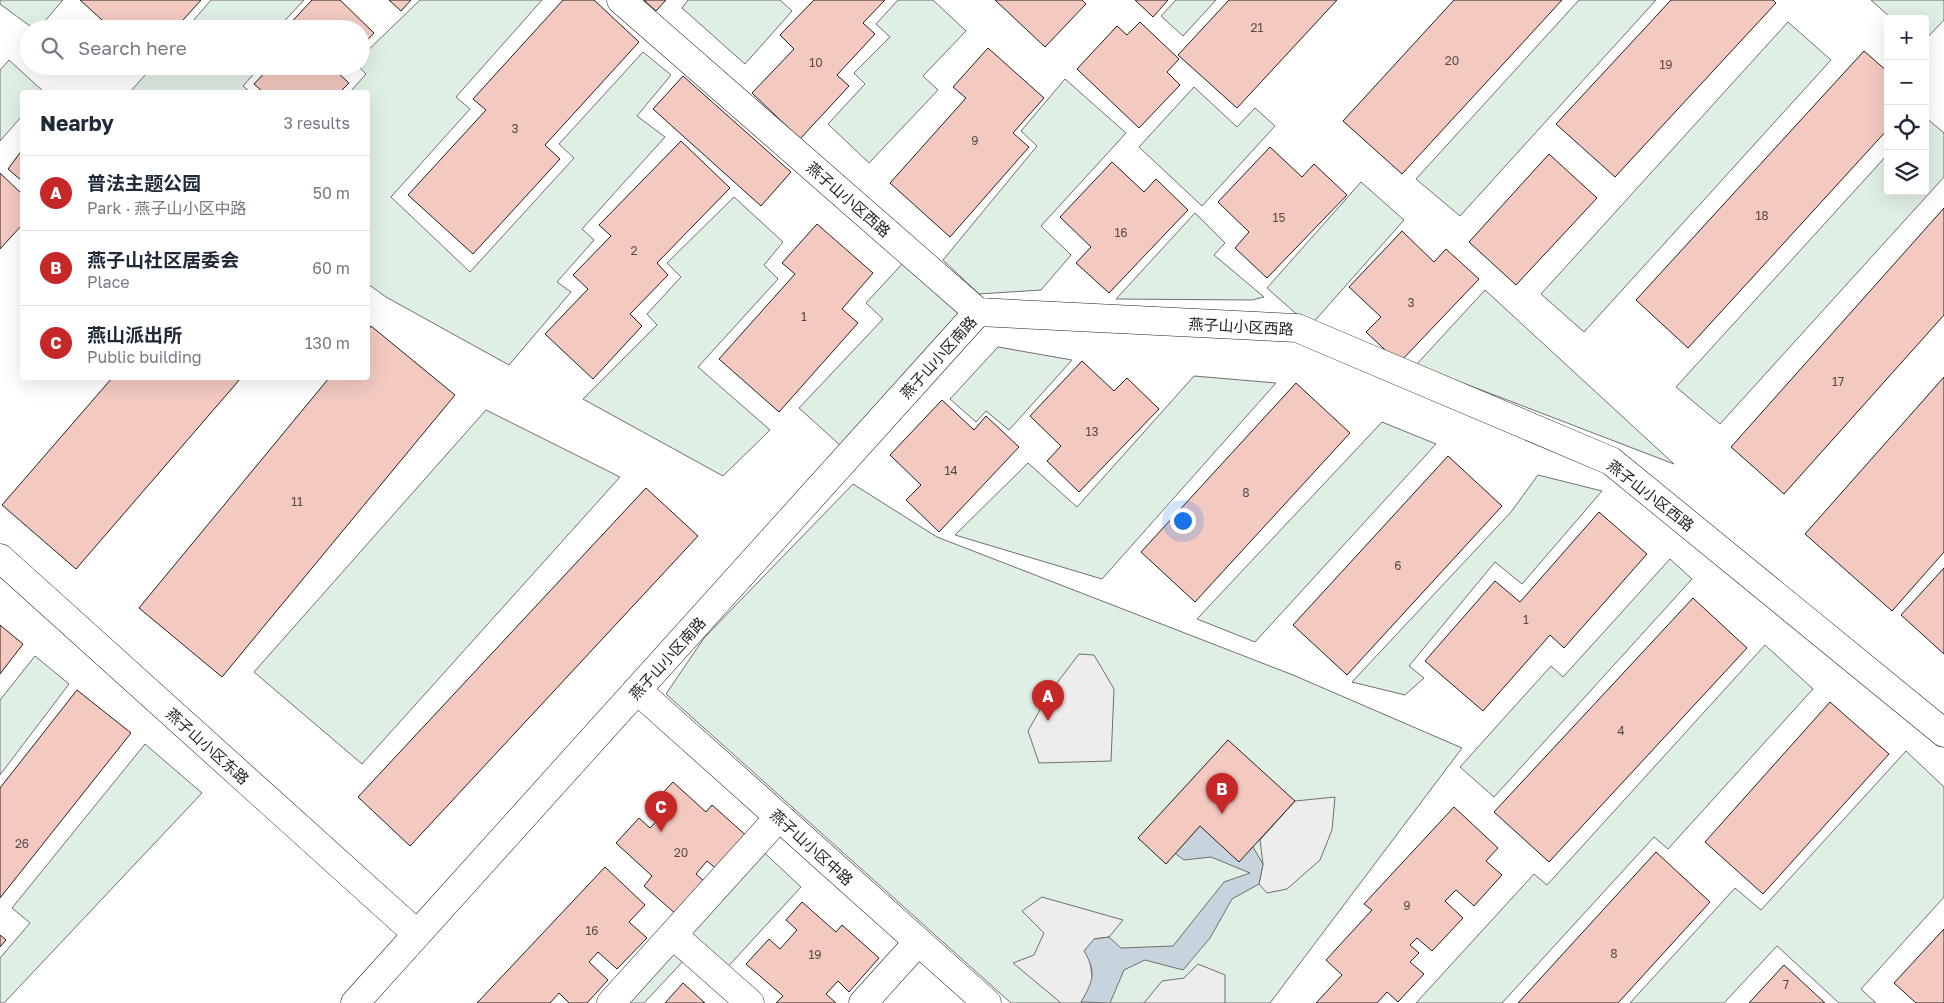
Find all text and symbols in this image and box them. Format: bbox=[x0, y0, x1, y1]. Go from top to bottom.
map controls bbox=[1884, 15, 1929, 195]
button: + bbox=[1884, 15, 1929, 60]
search box bbox=[20, 20, 370, 75]
house number: 21 bbox=[1251, 20, 1264, 35]
icon: search bbox=[38, 34, 66, 62]
text: Search here bbox=[78, 36, 187, 59]
house number: 20 bbox=[1445, 53, 1459, 68]
house number: 10 bbox=[809, 55, 823, 70]
house number: 19 bbox=[1659, 57, 1673, 72]
button: − bbox=[1884, 60, 1929, 105]
button: locate bbox=[1884, 105, 1929, 150]
text: Nearby bbox=[40, 110, 114, 136]
text: 3 results bbox=[283, 113, 350, 133]
house number: 3 bbox=[511, 121, 519, 136]
house number: 9 bbox=[971, 133, 979, 148]
button: layers bbox=[1884, 150, 1929, 195]
street label: 燕子山小区西路 bbox=[803, 158, 895, 240]
text: 普法主题公园 bbox=[87, 171, 201, 194]
text: A bbox=[50, 183, 62, 203]
text: 50 m bbox=[313, 183, 350, 203]
text: Park · 燕子山小区中路 bbox=[87, 198, 246, 218]
house number: 18 bbox=[1755, 208, 1769, 223]
house number: 15 bbox=[1273, 210, 1285, 225]
house number: 16 bbox=[1114, 225, 1128, 240]
house number: 2 bbox=[631, 243, 638, 258]
text: 燕子山社区居委会 bbox=[87, 248, 239, 271]
text: B bbox=[50, 258, 62, 278]
text: 60 m bbox=[312, 258, 350, 278]
text: Place bbox=[87, 272, 130, 292]
house number: 3 bbox=[1407, 295, 1415, 310]
house number: 1 bbox=[801, 309, 807, 324]
street label: 燕子山小区南路 bbox=[896, 312, 980, 402]
street label: 燕子山小区西路 bbox=[1188, 314, 1294, 338]
text: 燕山派出所 bbox=[87, 323, 182, 346]
text: C bbox=[50, 333, 62, 353]
text: 130 m bbox=[305, 333, 350, 353]
text: Public building bbox=[87, 347, 202, 367]
house number: 17 bbox=[1832, 374, 1844, 389]
house number: 13 bbox=[1086, 424, 1098, 439]
street label: 燕子山小区西路 bbox=[1604, 456, 1698, 534]
house number: 14 bbox=[944, 463, 958, 478]
house number: 8 bbox=[1242, 485, 1250, 500]
house number: 11 bbox=[291, 494, 303, 509]
your location bbox=[1170, 508, 1196, 534]
house number: 6 bbox=[1394, 558, 1402, 573]
house number: 1 bbox=[1523, 612, 1529, 627]
street label: 燕子山小区南路 bbox=[625, 613, 709, 703]
pin: A bbox=[1032, 680, 1064, 721]
street label: 燕子山小区东路 bbox=[163, 704, 253, 788]
house number: 4 bbox=[1617, 723, 1625, 738]
pin: B bbox=[1206, 773, 1238, 814]
pin: C bbox=[645, 791, 677, 832]
street label: 燕子山小区中路 bbox=[767, 805, 857, 889]
house number: 26 bbox=[15, 836, 29, 851]
house number: 20 bbox=[674, 845, 688, 860]
house number: 9 bbox=[1403, 898, 1411, 913]
house number: 16 bbox=[585, 923, 599, 938]
house number: 8 bbox=[1610, 946, 1618, 961]
house number: 19 bbox=[808, 947, 822, 962]
house number: 7 bbox=[1783, 977, 1789, 992]

